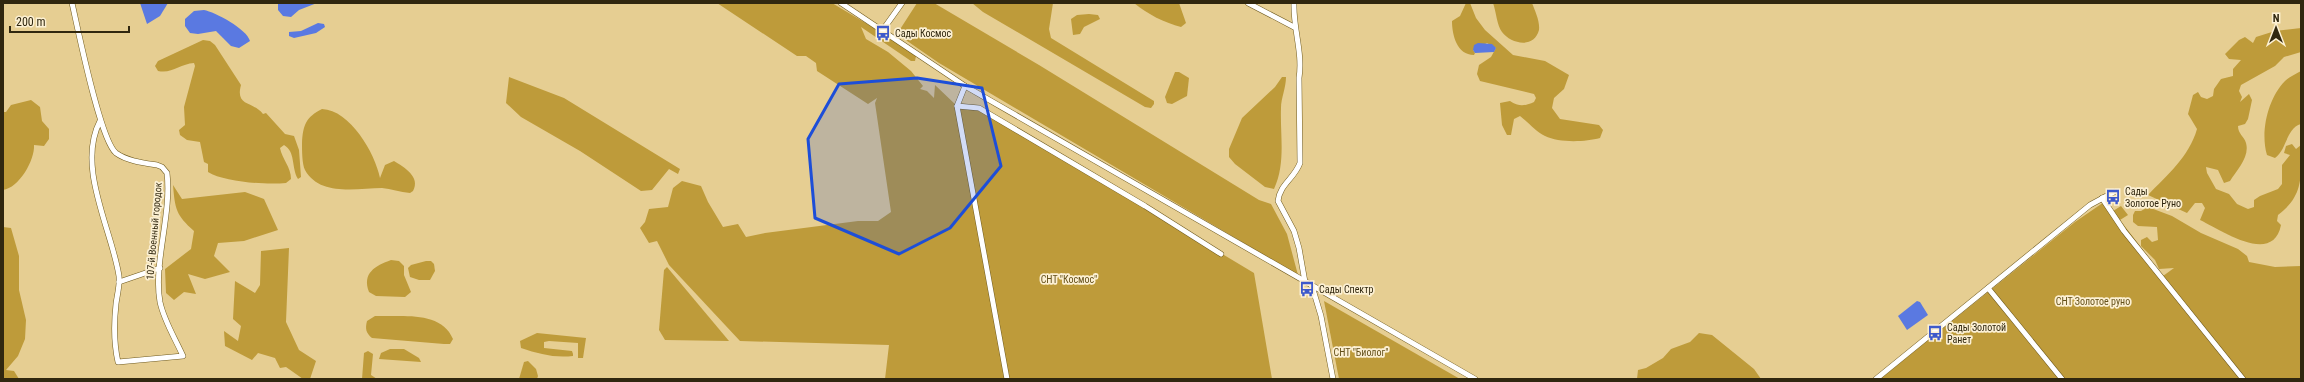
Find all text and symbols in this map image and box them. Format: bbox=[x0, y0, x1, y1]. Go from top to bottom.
scale bar bbox=[10, 8, 129, 34]
north arrow bbox=[2256, 8, 2296, 48]
text: N bbox=[2273, 12, 2280, 25]
text: 200 m bbox=[16, 15, 46, 29]
bus stop icon: Сады Космос bbox=[874, 24, 892, 42]
place label: Сады Космос bbox=[895, 28, 952, 39]
street label: 107-й Военный городок bbox=[144, 182, 164, 280]
place label: Сады Золотое Руно bbox=[2125, 186, 2181, 209]
bus stop icon: Сады Золотое Руно bbox=[2104, 188, 2122, 206]
park label: СНТ "Космос" bbox=[1041, 274, 1097, 285]
bus stop icon: Сады Спектр bbox=[1298, 280, 1316, 298]
place label: Сады Спектр bbox=[1319, 284, 1373, 295]
park label: СНТ Золотое руно bbox=[2056, 296, 2130, 307]
place label: Сады Золотой Ранет bbox=[1947, 322, 2006, 345]
bus stop icon: Сады Золотой Ранет bbox=[1926, 324, 1944, 342]
park label: СНТ "Биолог" bbox=[1334, 347, 1388, 358]

